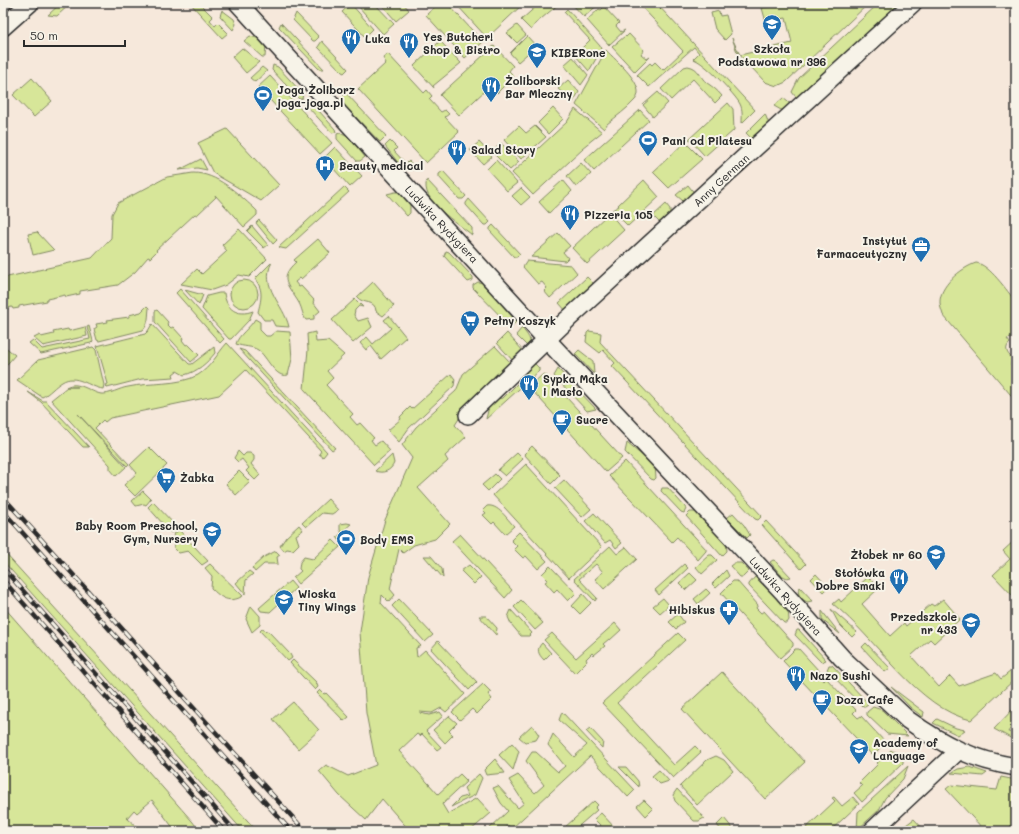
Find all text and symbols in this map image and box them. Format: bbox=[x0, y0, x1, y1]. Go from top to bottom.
school or university icon: Szkoła Podstawowa nr 396 bbox=[761, 13, 783, 41]
scale bar bbox=[24, 22, 125, 48]
text: 50 m bbox=[30, 27, 58, 43]
restaurant icon: Luka bbox=[340, 27, 362, 55]
place label: Yes Butcher! Shop & Bistro bbox=[423, 29, 500, 57]
place label: Luka bbox=[365, 31, 391, 46]
restaurant icon: Yes Butcher! Shop & Bistro bbox=[398, 31, 420, 59]
school or university icon: KIBERone bbox=[526, 41, 548, 69]
place label: Szkoła Podstawowa nr 396 bbox=[718, 41, 827, 69]
place label: KIBERone bbox=[551, 45, 606, 60]
place label: Żoliborski Bar Mleczny bbox=[505, 73, 572, 101]
restaurant icon: Żoliborski Bar Mleczny bbox=[480, 75, 502, 103]
place label: Joga Żoliborz joga-joga.pl bbox=[276, 82, 355, 110]
sports icon: Joga Żoliborz joga-joga.pl bbox=[252, 84, 274, 112]
sports icon: Pani od Pilatesu bbox=[637, 129, 659, 157]
place label: Pani od Pilatesu bbox=[662, 133, 752, 148]
restaurant icon: Salad Story bbox=[446, 138, 468, 166]
place label: Salad Story bbox=[471, 142, 535, 157]
street label: Anny German bbox=[690, 150, 752, 210]
hospital icon: Beauty medical bbox=[314, 154, 336, 182]
place label: Beauty medical bbox=[339, 158, 423, 173]
street label: Ludwika Rydygiera bbox=[402, 182, 482, 266]
restaurant icon: Pizzeria 105 bbox=[559, 203, 581, 231]
place label: Pizzeria 105 bbox=[584, 207, 653, 222]
place label: Instytut Farmaceutyczny bbox=[817, 233, 907, 261]
office icon: Instytut Farmaceutyczny bbox=[910, 235, 932, 263]
supermarket icon: Pełny Koszyk bbox=[459, 309, 481, 337]
place label: Pełny Koszyk bbox=[484, 313, 556, 328]
place label: Sypka Mąka i Masło bbox=[543, 371, 608, 399]
restaurant icon: Sypka Mąka i Masło bbox=[518, 373, 540, 401]
cafe icon: Sucre bbox=[551, 408, 573, 436]
place label: Sucre bbox=[576, 412, 608, 427]
supermarket icon: Żabka bbox=[155, 466, 177, 494]
place label: Żabka bbox=[180, 470, 214, 485]
place label: Baby Room Preschool, Gym, Nursery bbox=[75, 518, 198, 546]
school or university icon: Baby Room Preschool, Gym, Nursery bbox=[201, 520, 223, 548]
sports icon: Body EMS bbox=[335, 528, 357, 556]
place label: Body EMS bbox=[360, 532, 414, 547]
school or university icon: Żłobek nr 60 bbox=[925, 543, 947, 571]
place label: Żłobek nr 60 bbox=[850, 547, 922, 562]
street label: Ludwika Rydygiera bbox=[747, 553, 826, 639]
place label: Stołówka Dobre Smaki bbox=[815, 565, 885, 593]
restaurant icon: Stołówka Dobre Smaki bbox=[888, 567, 910, 595]
place label: Wioska Tiny Wings bbox=[298, 586, 356, 614]
school or university icon: Wioska Tiny Wings bbox=[273, 588, 295, 616]
pharmacy icon: Hibiskus bbox=[718, 598, 740, 626]
place label: Hibiskus bbox=[668, 602, 715, 617]
place label: Przedszkole nr 433 bbox=[890, 609, 957, 637]
school or university icon: Przedszkole nr 433 bbox=[960, 611, 982, 639]
restaurant icon: Nazo Sushi bbox=[785, 664, 807, 692]
place label: Nazo Sushi bbox=[810, 668, 871, 683]
cafe icon: Doza Cafe bbox=[811, 688, 833, 716]
place label: Doza Cafe bbox=[836, 692, 894, 707]
place label: Academy of Language bbox=[873, 735, 938, 763]
school or university icon: Academy of Language bbox=[848, 737, 870, 765]

